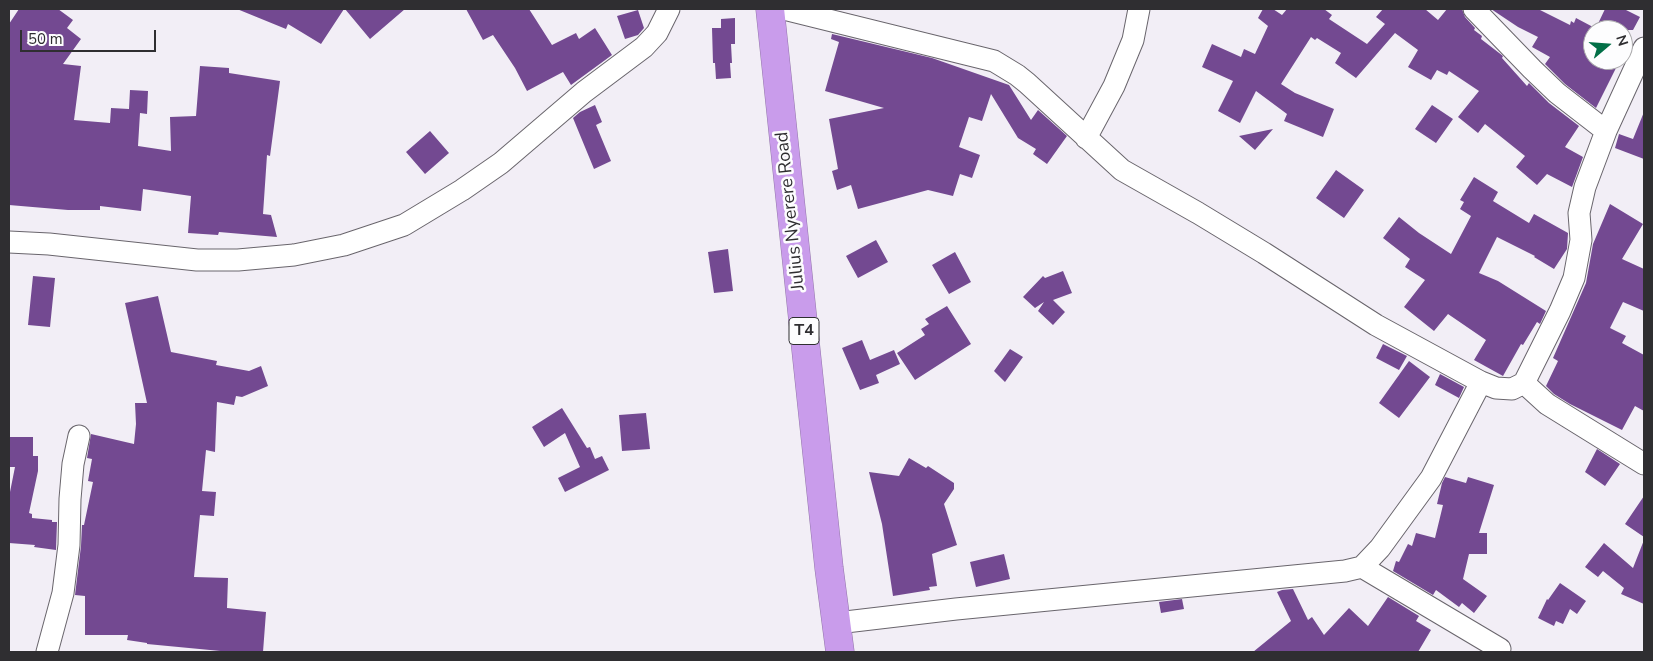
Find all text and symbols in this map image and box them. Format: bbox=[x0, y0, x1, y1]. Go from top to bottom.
scale bar bbox=[22, 20, 159, 52]
north arrow bbox=[1583, 20, 1633, 70]
text: 50 m bbox=[28, 29, 63, 49]
text: N bbox=[1611, 33, 1632, 48]
street label: Julius Nyerere Road bbox=[772, 131, 810, 291]
road number: T4 bbox=[789, 318, 819, 344]

